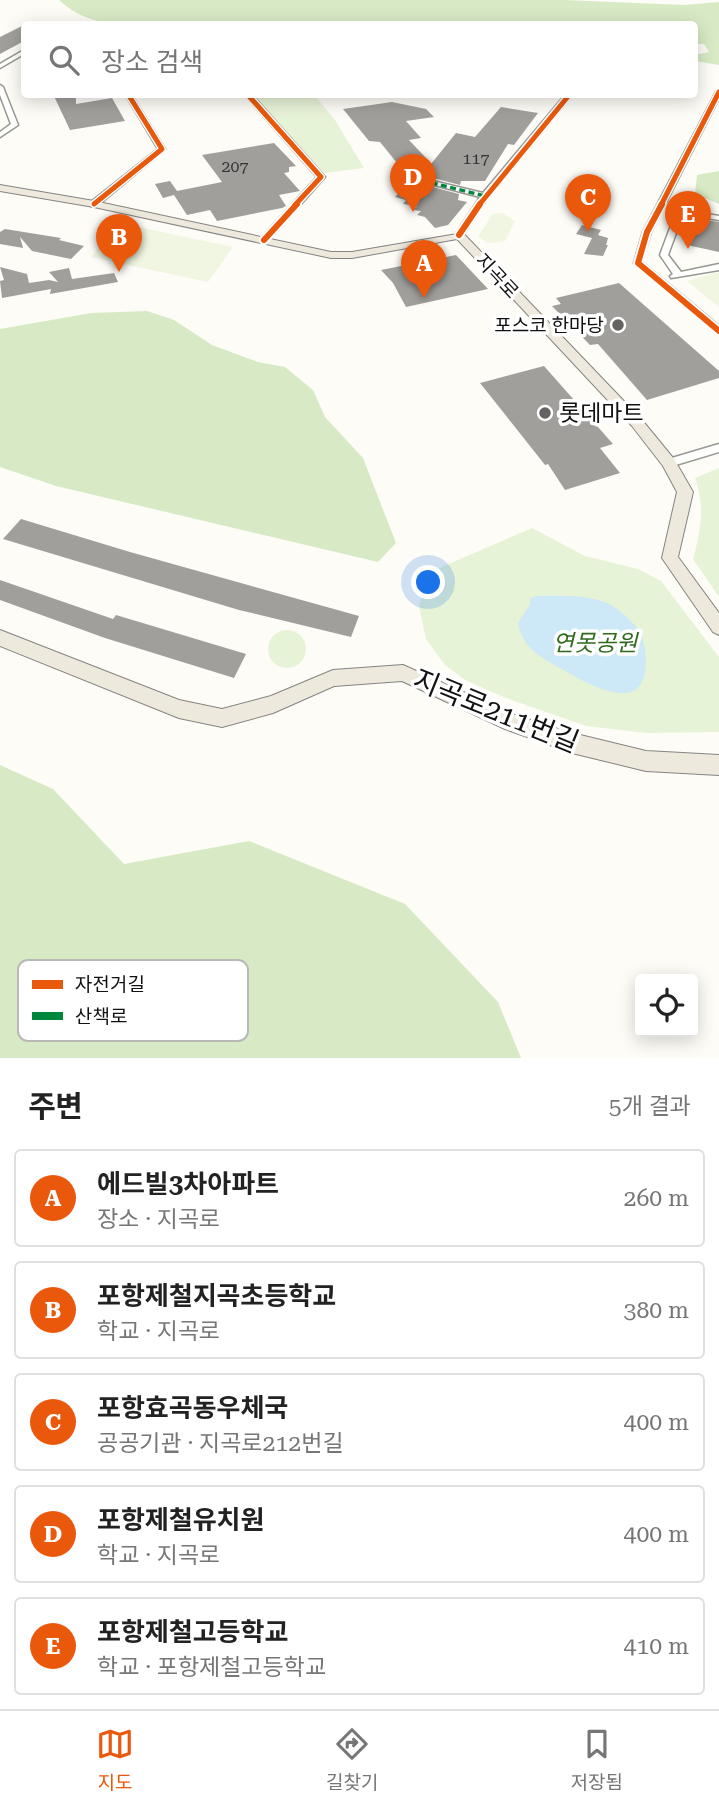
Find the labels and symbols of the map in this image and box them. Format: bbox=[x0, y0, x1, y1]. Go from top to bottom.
house number: 117 bbox=[463, 149, 489, 168]
pin: D bbox=[390, 154, 436, 212]
house number: 207 bbox=[222, 157, 248, 176]
pin: C bbox=[565, 174, 611, 232]
pin: E bbox=[665, 191, 711, 249]
pin: B bbox=[96, 214, 142, 272]
pin: A bbox=[401, 240, 447, 298]
street label: 지곡로 bbox=[471, 249, 523, 303]
place label: 포스코 한마당 bbox=[494, 314, 604, 337]
marker: 포스코 한마당 bbox=[610, 317, 626, 333]
place label: 롯데마트 bbox=[559, 400, 644, 427]
marker: 롯데마트 bbox=[537, 405, 553, 421]
your location bbox=[411, 565, 445, 599]
park label: 연못공원 bbox=[553, 630, 639, 657]
street label: 지곡로211번길 bbox=[408, 663, 584, 759]
legend bbox=[18, 960, 248, 1041]
text: 자전거길 bbox=[75, 973, 145, 996]
text: 산책로 bbox=[75, 1005, 127, 1028]

